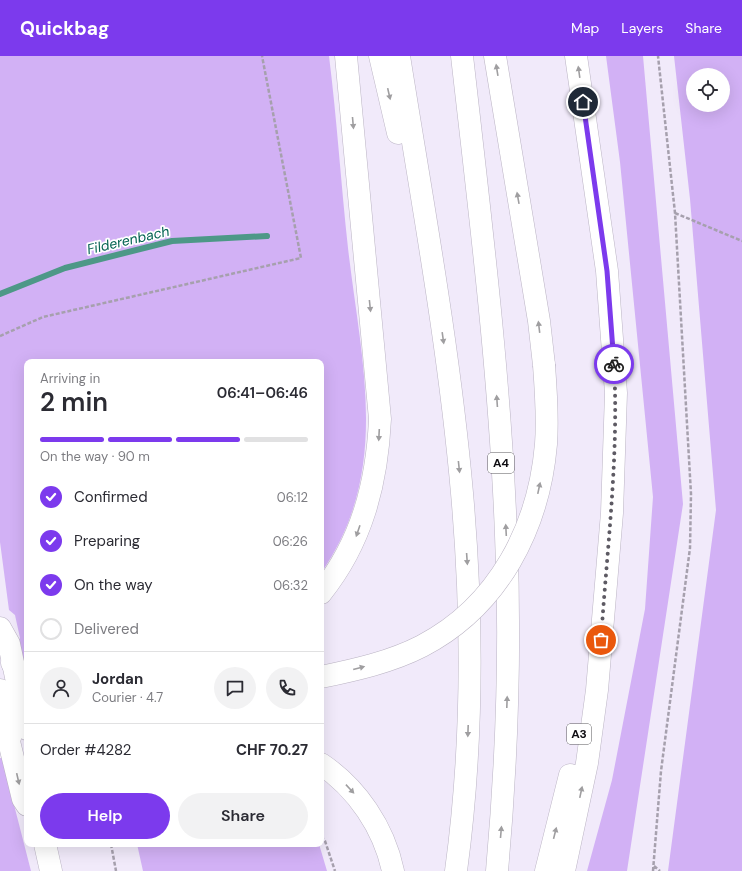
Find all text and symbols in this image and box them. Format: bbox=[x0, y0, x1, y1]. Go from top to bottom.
text: Quickbag bbox=[20, 16, 109, 41]
text: Map bbox=[571, 19, 599, 37]
text: Layers bbox=[621, 19, 663, 37]
text: Share bbox=[685, 19, 722, 37]
one-way arrow bbox=[494, 64, 500, 76]
one-way arrow bbox=[576, 66, 582, 78]
map controls bbox=[686, 68, 730, 112]
button: locate bbox=[686, 68, 730, 112]
pin bbox=[566, 85, 600, 119]
one-way arrow bbox=[386, 88, 392, 100]
icon: home bbox=[572, 91, 594, 113]
one-way arrow bbox=[349, 117, 356, 129]
one-way arrow bbox=[515, 192, 521, 204]
water label: Filderenbach bbox=[85, 222, 171, 258]
one-way arrow bbox=[366, 300, 373, 312]
one-way arrow bbox=[536, 321, 542, 333]
one-way arrow bbox=[440, 332, 446, 344]
courier bbox=[594, 344, 634, 384]
icon: bike bbox=[603, 353, 625, 375]
text: Arriving in bbox=[40, 370, 100, 387]
text: 06:41–06:46 bbox=[217, 383, 308, 403]
text: 2 min bbox=[40, 385, 108, 419]
one-way arrow bbox=[494, 395, 501, 407]
one-way arrow bbox=[376, 429, 382, 442]
text: On the way · 90 m bbox=[40, 448, 150, 465]
road number: A4 bbox=[488, 453, 514, 473]
one-way arrow bbox=[456, 460, 463, 473]
one-way arrow bbox=[537, 482, 543, 494]
icon: check bbox=[40, 486, 62, 508]
text: Confirmed bbox=[74, 487, 148, 507]
text: 06:12 bbox=[277, 489, 308, 506]
one-way arrow bbox=[503, 524, 510, 536]
one-way arrow bbox=[354, 525, 360, 537]
icon: check bbox=[40, 530, 62, 552]
text: Preparing bbox=[74, 531, 140, 551]
text: 06:26 bbox=[273, 533, 308, 550]
one-way arrow bbox=[463, 553, 470, 565]
icon: check bbox=[40, 574, 62, 596]
text: On the way bbox=[74, 575, 153, 595]
text: 06:32 bbox=[273, 577, 308, 594]
text: Delivered bbox=[74, 619, 139, 639]
pin bbox=[584, 623, 618, 657]
icon: bag bbox=[590, 629, 612, 651]
one-way arrow bbox=[353, 665, 365, 671]
button: person bbox=[40, 667, 82, 709]
button: chat bbox=[214, 667, 256, 709]
button: phone bbox=[266, 667, 308, 709]
text: Jordan bbox=[92, 669, 143, 689]
text: Courier · 4.7 bbox=[92, 689, 163, 706]
one-way arrow bbox=[504, 696, 511, 708]
road number: A3 bbox=[567, 724, 591, 744]
one-way arrow bbox=[465, 725, 471, 738]
text: Order #4282 bbox=[40, 740, 131, 760]
text: CHF 70.27 bbox=[236, 740, 308, 760]
one-way arrow bbox=[15, 773, 21, 785]
one-way arrow bbox=[346, 784, 355, 794]
one-way arrow bbox=[578, 786, 584, 798]
button: Help bbox=[40, 793, 170, 839]
button: Share bbox=[178, 793, 308, 839]
one-way arrow bbox=[497, 826, 504, 838]
one-way arrow bbox=[552, 827, 558, 839]

